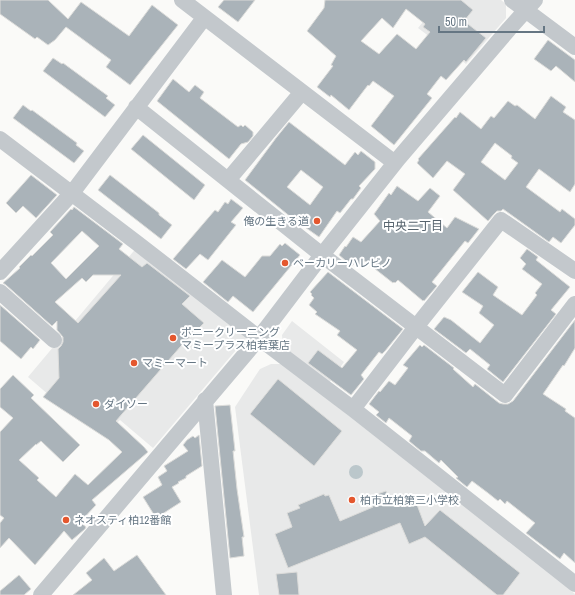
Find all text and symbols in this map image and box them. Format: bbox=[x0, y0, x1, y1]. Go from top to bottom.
scale bar bbox=[439, 8, 544, 34]
text: 50 m bbox=[445, 14, 467, 30]
place label: 俺の生きる道 bbox=[243, 214, 309, 228]
marker: 俺の生きる道 bbox=[312, 216, 322, 226]
district label: 中央二丁目 bbox=[383, 218, 443, 234]
place label: ベーカリーハレビノ bbox=[293, 256, 392, 270]
marker: ベーカリーハレビノ bbox=[280, 258, 290, 268]
place label: ポニークリーニング マミープラス柏若葉店 bbox=[181, 325, 290, 352]
marker: ポニークリーニング マミープラス柏若葉店 bbox=[168, 333, 178, 343]
place label: マミーマート bbox=[142, 356, 208, 370]
marker: マミーマート bbox=[129, 358, 139, 368]
place label: ダイソー bbox=[104, 397, 148, 411]
marker: ダイソー bbox=[91, 399, 101, 409]
place label: 柏市立柏第三小学校 bbox=[360, 493, 459, 507]
marker: 柏市立柏第三小学校 bbox=[347, 495, 357, 505]
place label: ネオスティ柏12番館 bbox=[74, 513, 171, 527]
marker: ネオスティ柏12番館 bbox=[61, 515, 71, 525]

